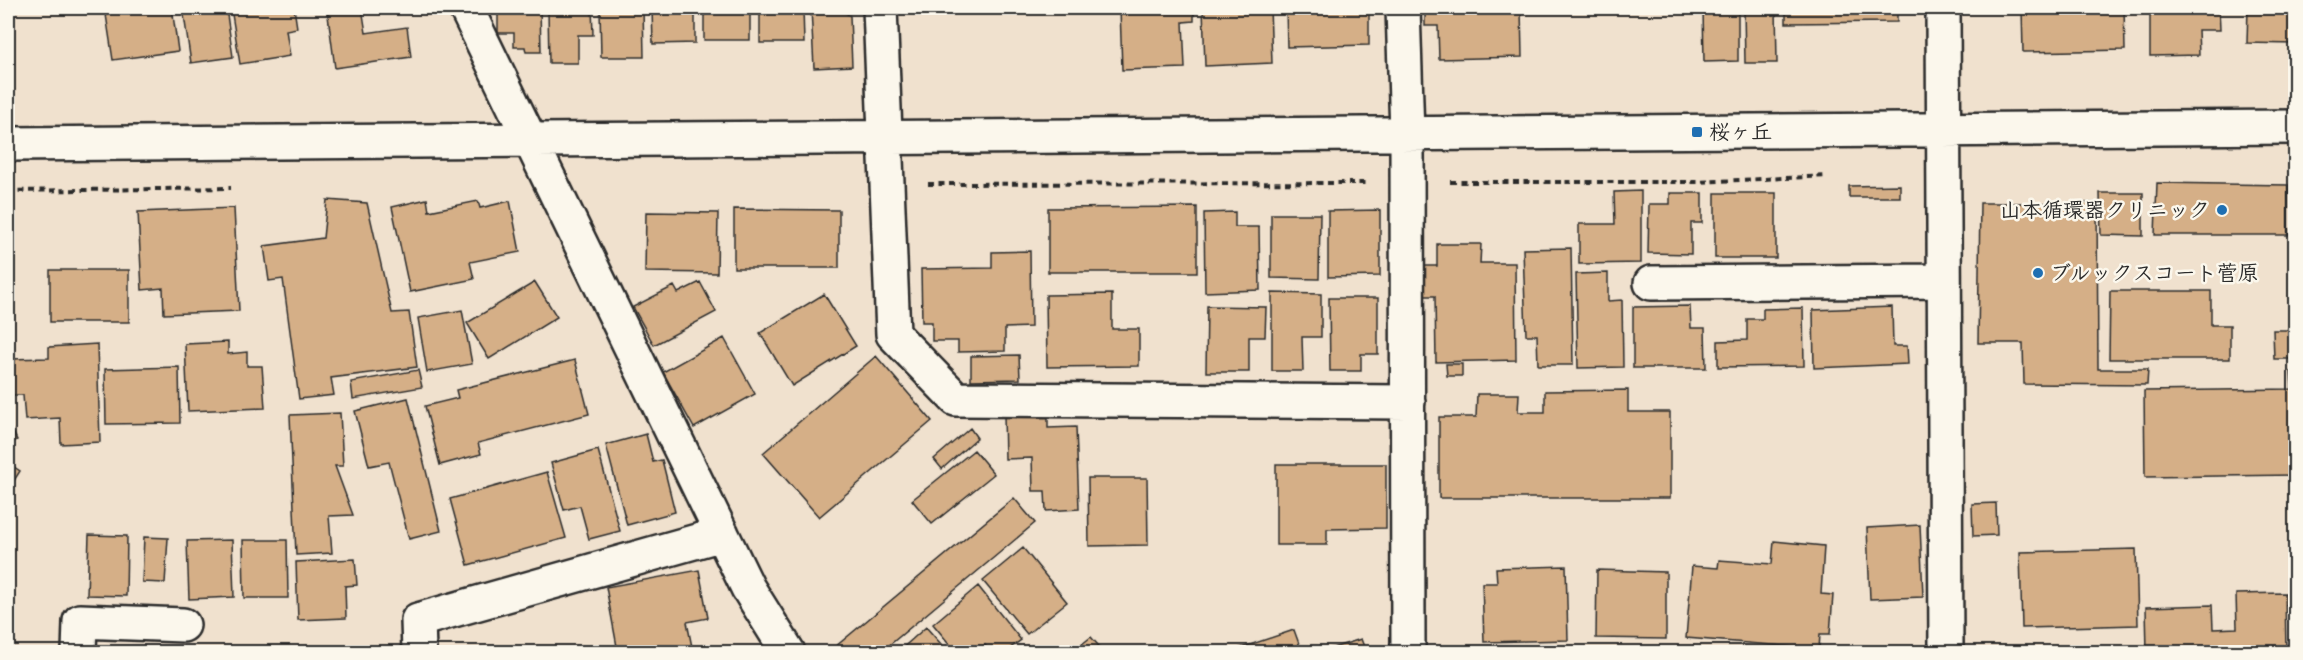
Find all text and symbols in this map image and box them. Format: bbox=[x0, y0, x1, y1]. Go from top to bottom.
place label: 桜ヶ丘 bbox=[1709, 119, 1772, 146]
marker: 桜ヶ丘 bbox=[1690, 125, 1704, 139]
place label: 山本循環器クリニック bbox=[2000, 197, 2210, 224]
marker: 山本循環器クリニック bbox=[2215, 203, 2229, 217]
place label: ブルックスコート菅原 bbox=[2050, 260, 2259, 287]
marker: ブルックスコート菅原 bbox=[2031, 266, 2045, 280]

